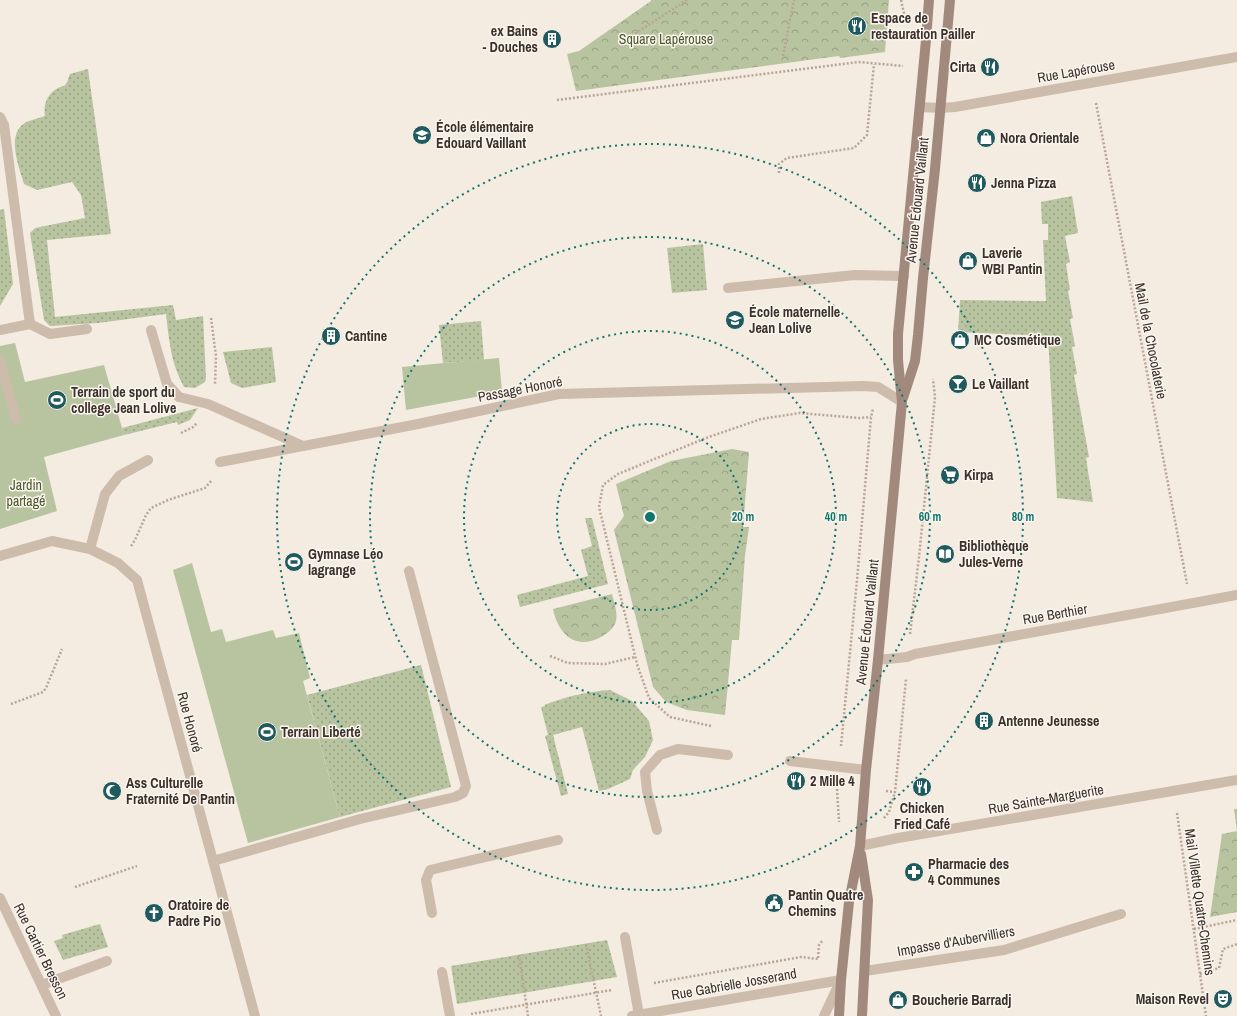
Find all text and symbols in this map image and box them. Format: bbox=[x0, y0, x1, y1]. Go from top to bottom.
place label: Espace de restauration Pailler bbox=[871, 9, 976, 43]
restaurant icon: Espace de restauration Pailler bbox=[846, 15, 868, 37]
place label: ex Bains - Douches bbox=[483, 22, 538, 56]
building icon: ex Bains - Douches bbox=[541, 28, 563, 50]
park label: Square Lapérouse bbox=[619, 30, 713, 48]
street label: Rue Lapérouse bbox=[1036, 55, 1116, 87]
restaurant icon: Cirta bbox=[979, 56, 1001, 78]
place label: Cirta bbox=[950, 58, 977, 76]
place label: École élémentaire Edouard Vaillant bbox=[436, 118, 534, 152]
school or university icon: École élémentaire Edouard Vaillant bbox=[411, 124, 433, 146]
shop icon: Nora Orientale bbox=[975, 127, 997, 149]
place label: Nora Orientale bbox=[1000, 129, 1079, 147]
street label: Avenue Édouard Vaillant bbox=[901, 136, 933, 265]
restaurant icon: Jenna Pizza bbox=[966, 172, 988, 194]
place label: Jenna Pizza bbox=[991, 174, 1057, 192]
place label: Laverie WBI Pantin bbox=[982, 244, 1043, 278]
shop icon: Laverie WBI Pantin bbox=[957, 250, 979, 272]
street label: Mail de la Chocolaterie bbox=[1131, 281, 1171, 401]
place label: École maternelle Jean Lolive bbox=[749, 303, 840, 337]
school or university icon: École maternelle Jean Lolive bbox=[724, 309, 746, 331]
building icon: Cantine bbox=[320, 325, 342, 347]
place label: Cantine bbox=[345, 327, 387, 345]
shop icon: MC Cosmétique bbox=[949, 329, 971, 351]
place label: MC Cosmétique bbox=[974, 331, 1061, 349]
street label: Passage Honoré bbox=[476, 372, 564, 406]
bar icon: Le Vaillant bbox=[947, 373, 969, 395]
place label: Le Vaillant bbox=[972, 375, 1029, 393]
place label: Terrain de sport du college Jean Lolive bbox=[71, 383, 176, 417]
sports icon: Terrain de sport du college Jean Lolive bbox=[46, 389, 68, 411]
supermarket icon: Kirpa bbox=[939, 464, 961, 486]
place label: Kirpa bbox=[964, 466, 994, 484]
park label: Jardin partagé bbox=[7, 476, 45, 510]
text: 20 m bbox=[732, 509, 754, 525]
text: 40 m bbox=[825, 509, 847, 525]
text: 60 m bbox=[919, 509, 941, 525]
text: 80 m bbox=[1012, 509, 1034, 525]
centre of rings bbox=[643, 510, 657, 524]
place label: Bibliothèque Jules-Verne bbox=[959, 537, 1029, 571]
library icon: Bibliothèque Jules-Verne bbox=[934, 543, 956, 565]
place label: Gymnase Léo lagrange bbox=[308, 545, 383, 579]
sports icon: Gymnase Léo lagrange bbox=[283, 551, 305, 573]
street label: Avenue Édouard Vaillant bbox=[851, 558, 883, 687]
street label: Rue Berthier bbox=[1021, 599, 1089, 629]
street label: Rue Honoré bbox=[173, 690, 207, 754]
building icon: Antenne Jeunesse bbox=[973, 710, 995, 732]
place label: Antenne Jeunesse bbox=[998, 712, 1099, 730]
sports icon: Terrain Liberté bbox=[256, 721, 278, 743]
place label: Terrain Liberté bbox=[281, 723, 361, 741]
restaurant icon: 2 Mille 4 bbox=[785, 770, 807, 792]
place label: 2 Mille 4 bbox=[810, 772, 855, 790]
place label: Ass Culturelle Fraternité De Pantin bbox=[126, 774, 235, 808]
restaurant icon: Chicken Fried Café bbox=[911, 776, 933, 798]
mosque icon: Ass Culturelle Fraternité De Pantin bbox=[101, 780, 123, 802]
street label: Rue Sainte-Marguerite bbox=[987, 780, 1105, 818]
place label: Chicken Fried Café bbox=[894, 799, 950, 833]
street label: Mail Villette Quatre-Chemins bbox=[1181, 828, 1219, 977]
place label: Pharmacie des 4 Communes bbox=[928, 855, 1009, 889]
pharmacy icon: Pharmacie des 4 Communes bbox=[903, 861, 925, 883]
place label: Pantin Quatre Chemins bbox=[788, 886, 863, 920]
public building icon: Pantin Quatre Chemins bbox=[763, 892, 785, 914]
place label: Oratoire de Padre Pio bbox=[168, 896, 229, 930]
street label: Rue Cartier Bresson bbox=[10, 900, 72, 1002]
church icon: Oratoire de Padre Pio bbox=[143, 902, 165, 924]
street label: Impasse d'Aubervilliers bbox=[896, 922, 1016, 960]
street label: Rue Gabrielle Josserand bbox=[670, 964, 798, 1004]
theatre icon: Maison Revel bbox=[1212, 988, 1234, 1010]
shop icon: Boucherie Barradj bbox=[887, 989, 909, 1011]
place label: Maison Revel bbox=[1136, 990, 1209, 1008]
place label: Boucherie Barradj bbox=[912, 991, 1012, 1009]

